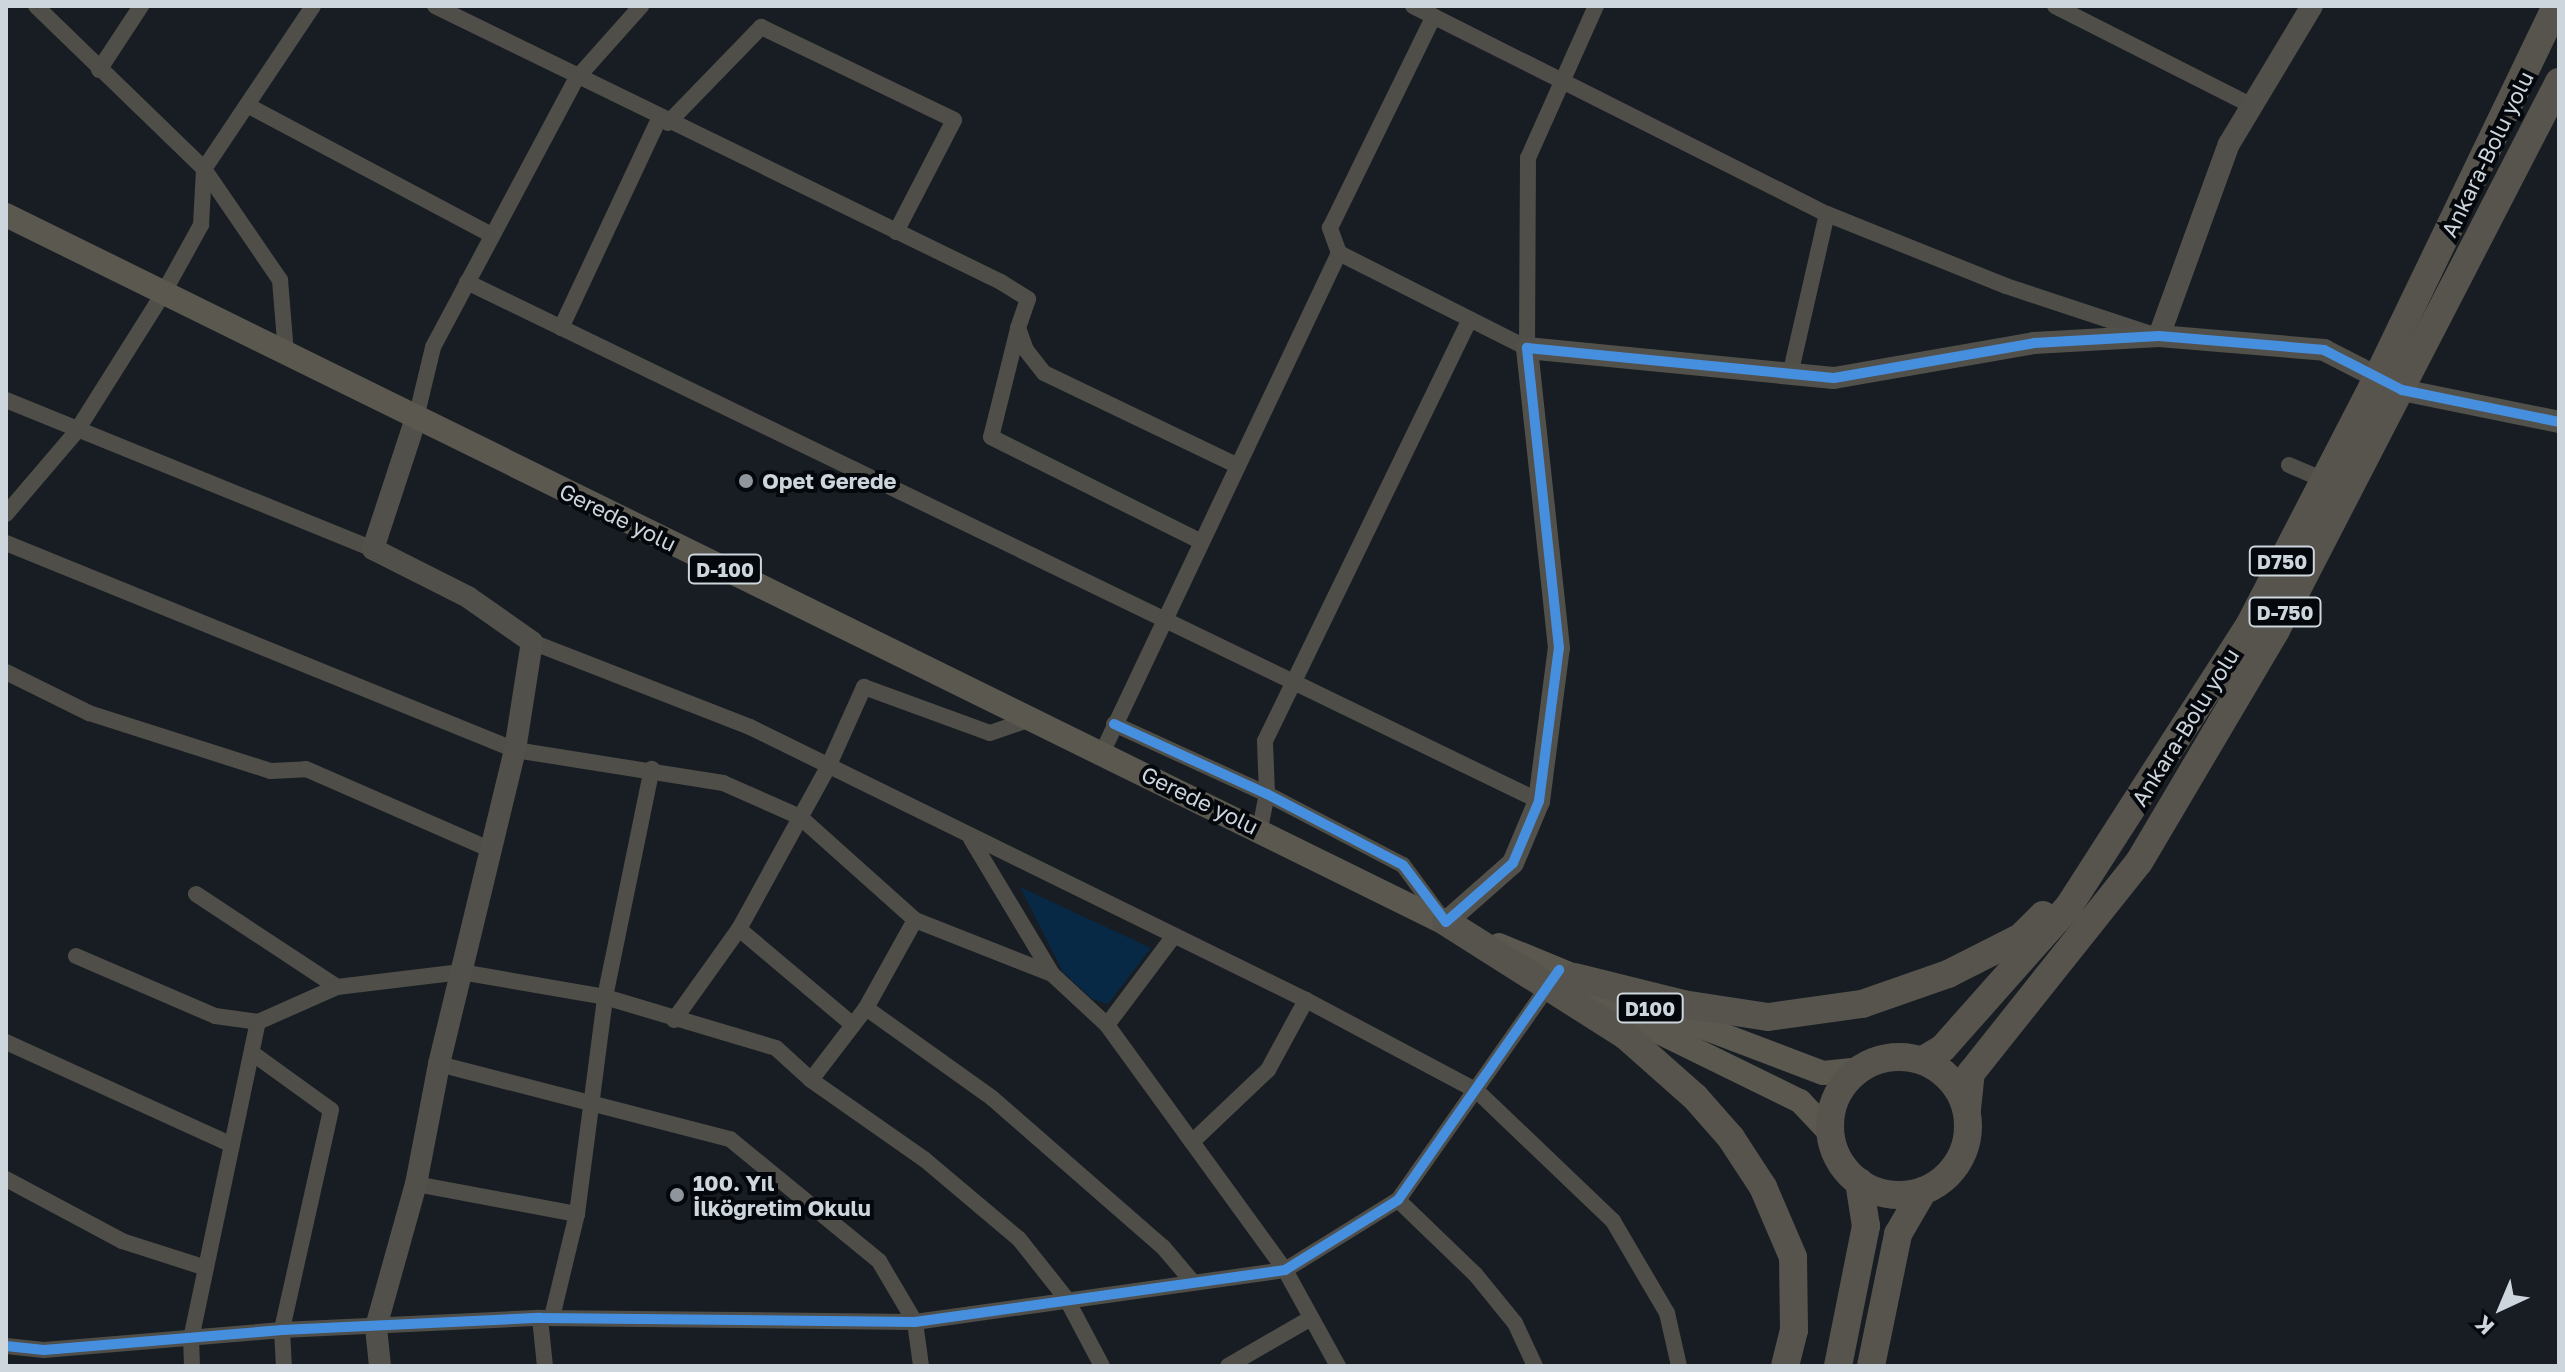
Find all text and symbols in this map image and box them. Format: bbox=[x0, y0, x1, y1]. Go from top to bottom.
street label: Ankara-Bolu yolu bbox=[2435, 67, 2539, 241]
place label: Opet Gerede bbox=[762, 468, 897, 494]
marker: Opet Gerede bbox=[737, 472, 755, 490]
street label: Gerede yolu bbox=[555, 477, 681, 557]
road number: D750 bbox=[2248, 545, 2316, 577]
road number: D-100 bbox=[687, 553, 763, 585]
road number: D-750 bbox=[2247, 596, 2323, 628]
street label: Ankara-Bolu yolu bbox=[2126, 643, 2244, 811]
street label: Gerede yolu bbox=[1137, 760, 1263, 840]
road number: D100 bbox=[1616, 992, 1684, 1024]
place label: 100. Yıl İlköğretim Okulu bbox=[693, 1169, 871, 1220]
marker: 100. Yıl İlköğretim Okulu bbox=[668, 1186, 686, 1204]
north arrow bbox=[2461, 1268, 2541, 1348]
text: K bbox=[2469, 1310, 2499, 1341]

